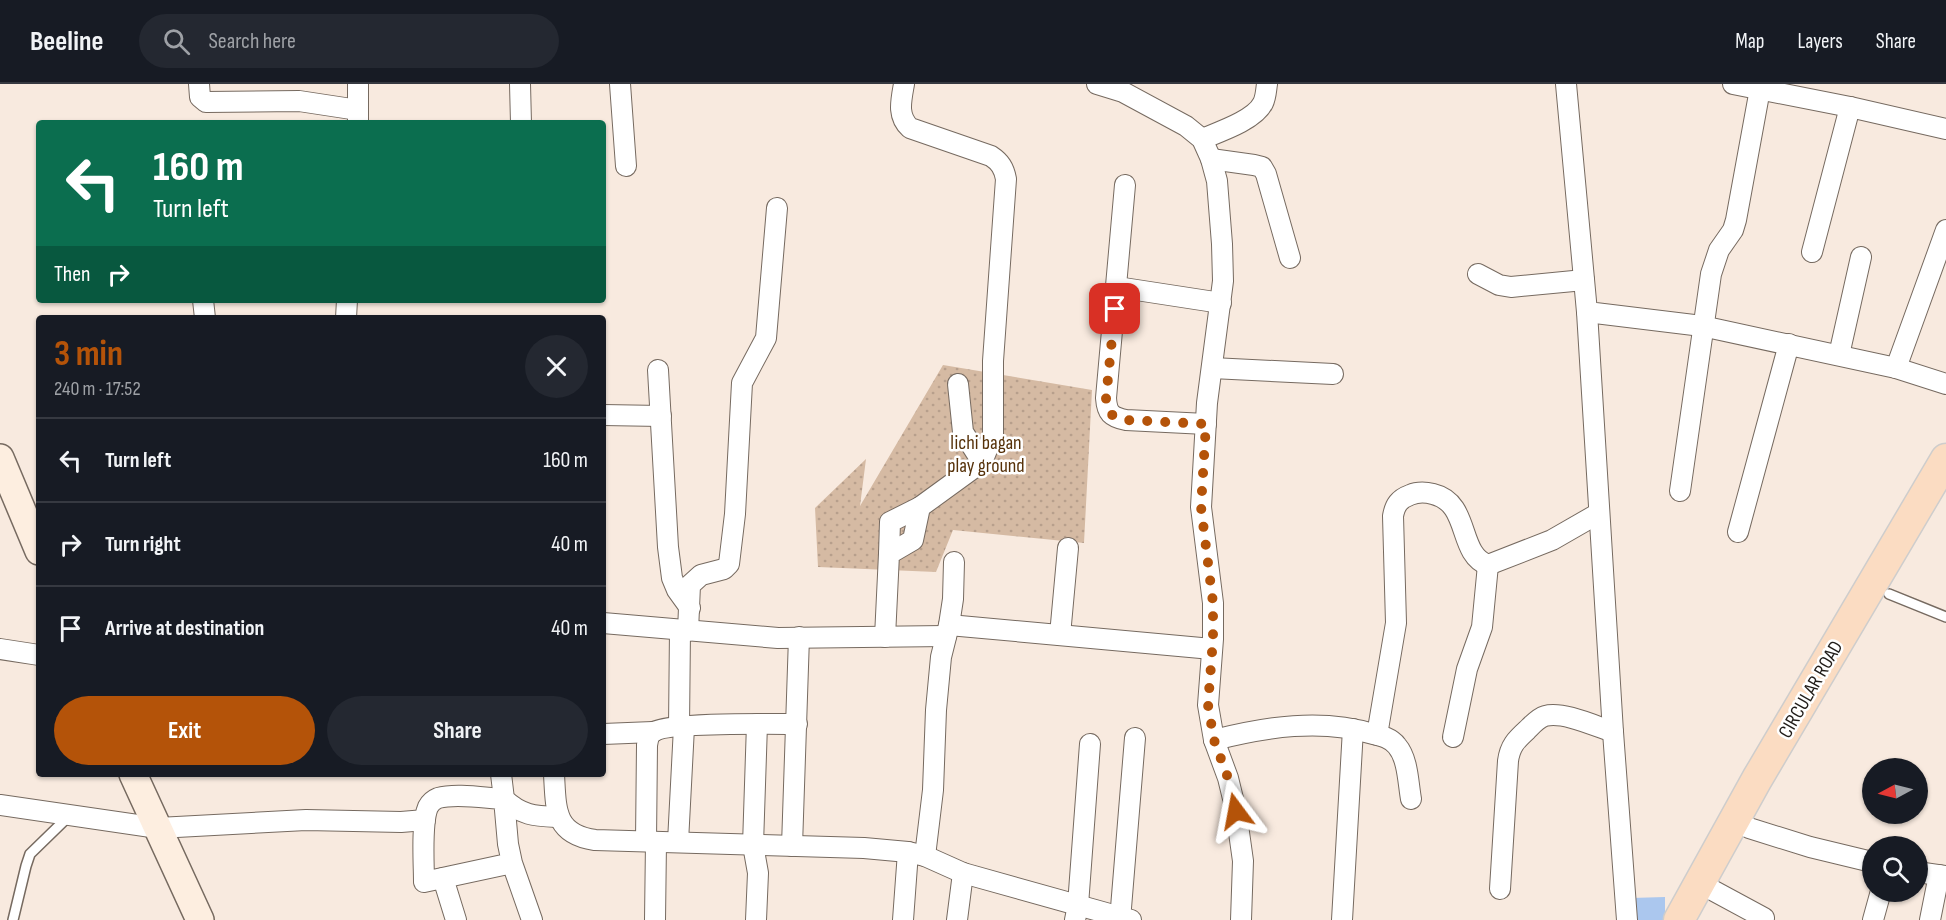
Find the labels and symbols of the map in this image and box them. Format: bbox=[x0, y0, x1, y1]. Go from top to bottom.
pin bbox=[1089, 283, 1140, 334]
park label: lichi bagan play ground bbox=[947, 431, 1025, 478]
street label: CIRCULAR ROAD bbox=[1773, 637, 1848, 742]
north arrow bbox=[1862, 758, 1928, 824]
position arrow bbox=[1204, 779, 1268, 843]

